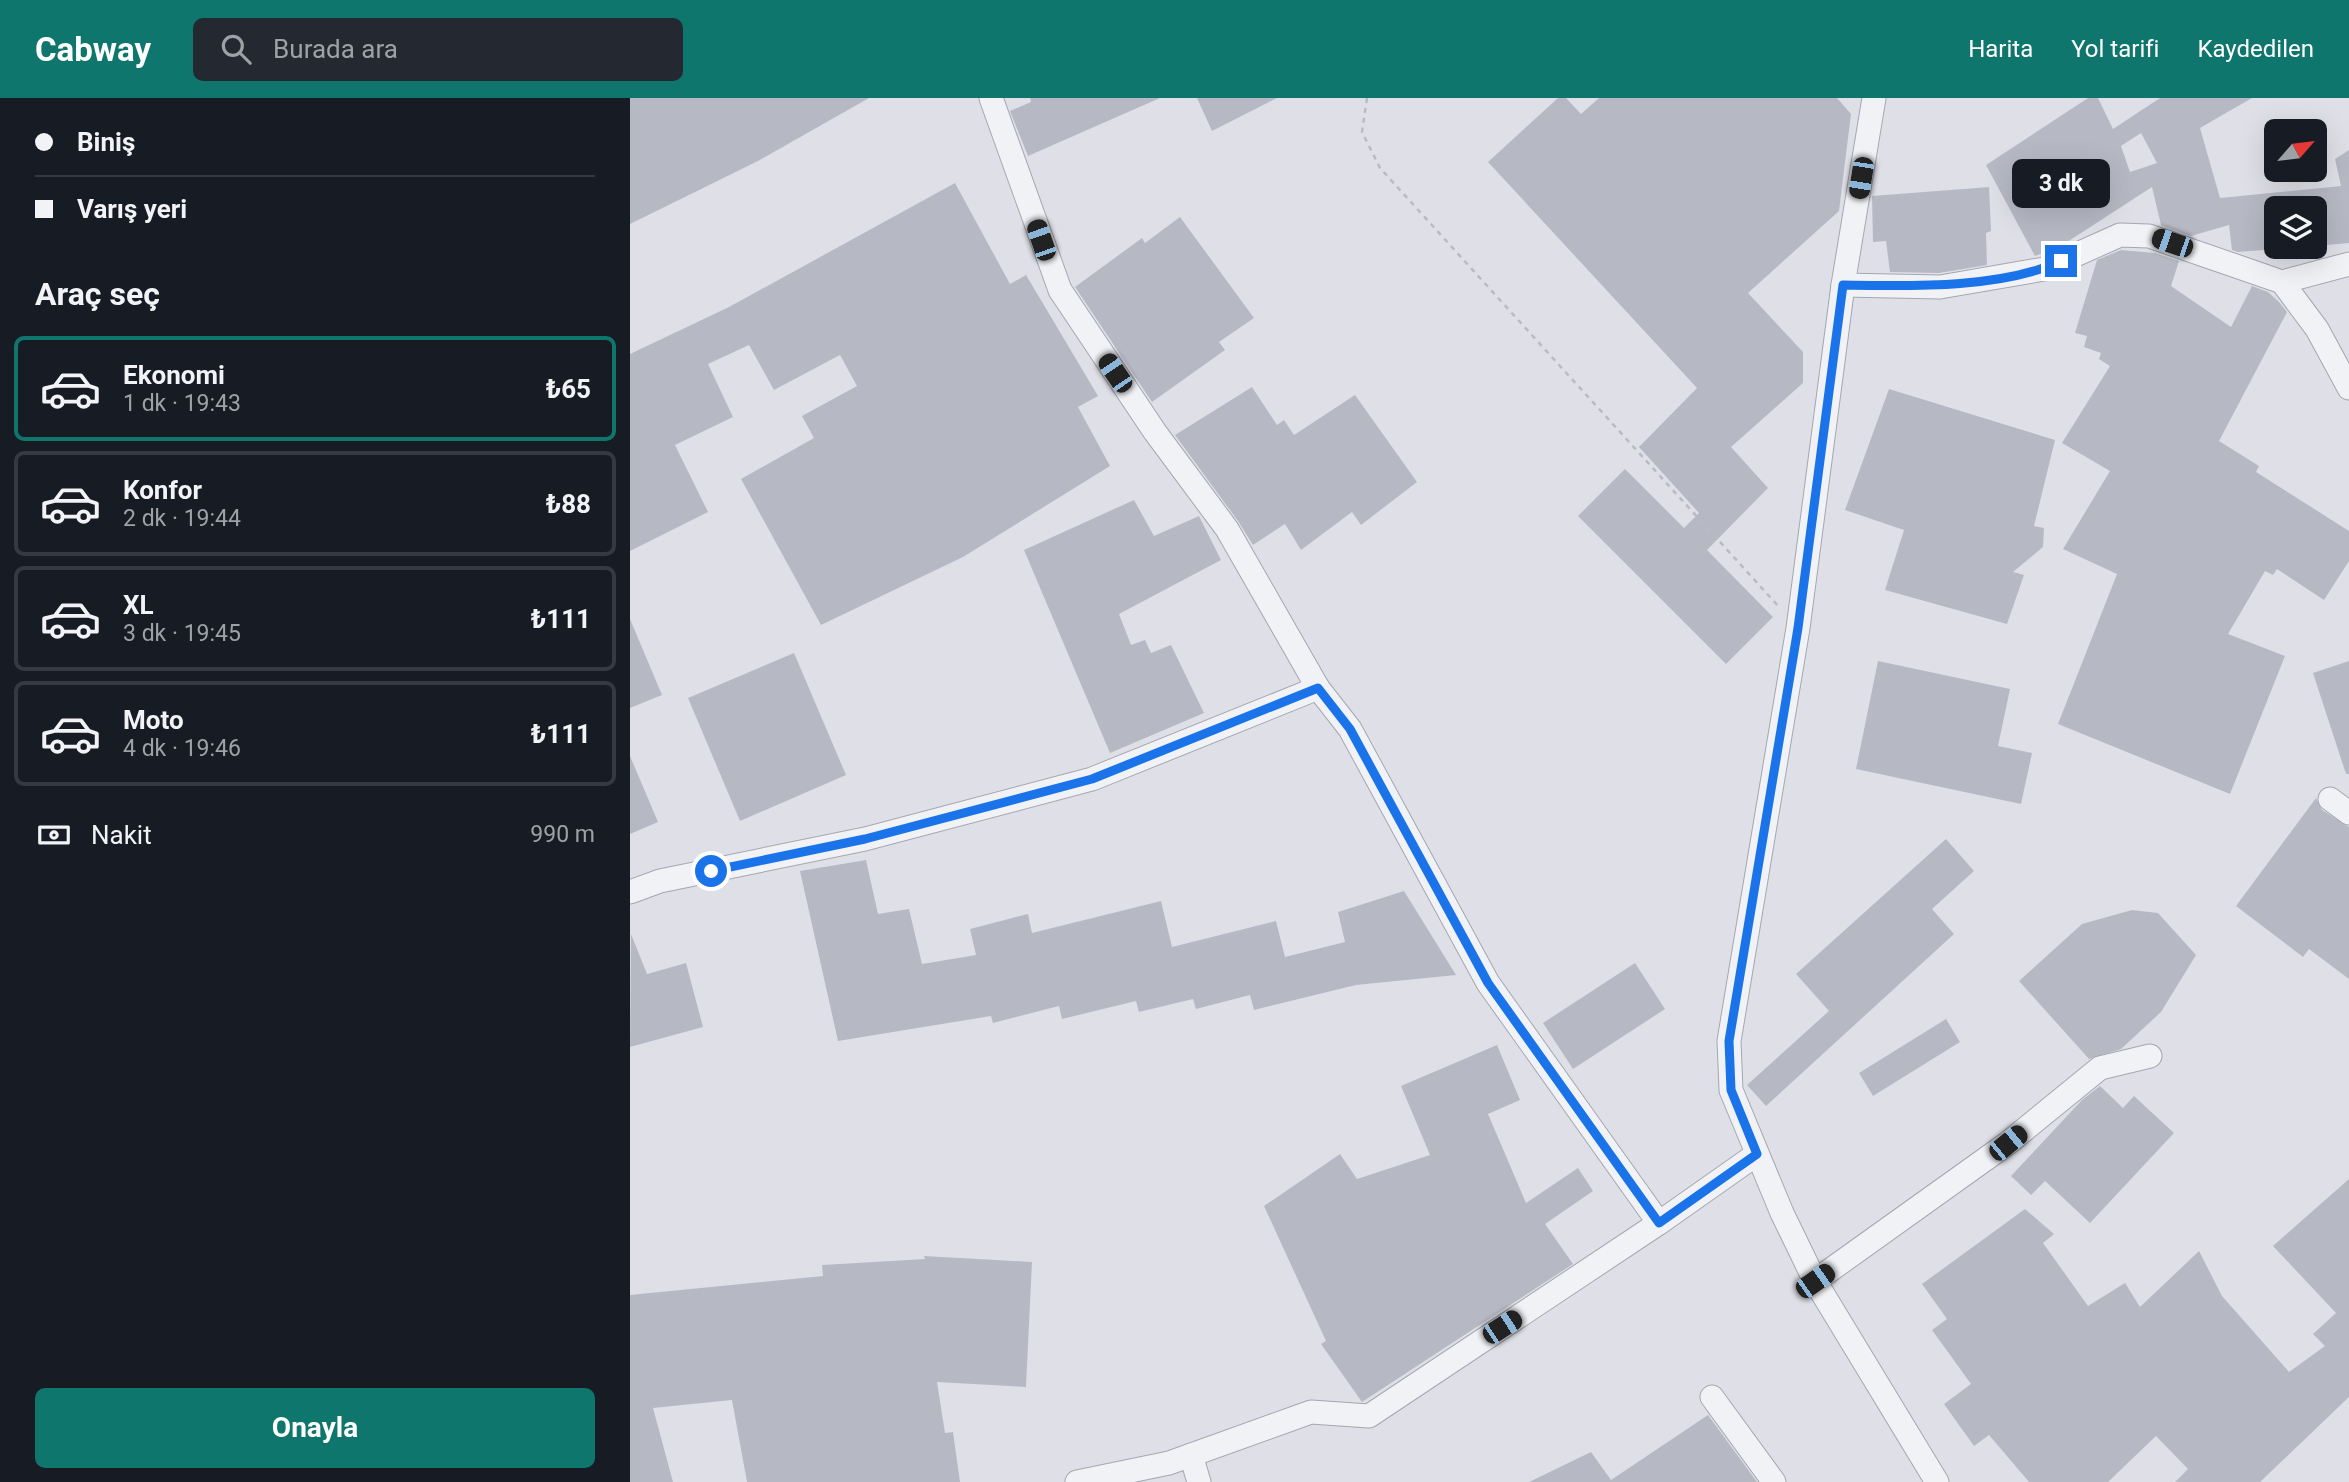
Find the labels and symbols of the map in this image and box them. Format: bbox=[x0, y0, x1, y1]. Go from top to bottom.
north arrow bbox=[2264, 119, 2328, 182]
car bbox=[1848, 156, 1875, 200]
callout: 3 dk bbox=[2012, 159, 2110, 208]
car bbox=[1025, 217, 1058, 263]
car bbox=[2149, 226, 2196, 260]
route end bbox=[2045, 245, 2077, 277]
car bbox=[1095, 350, 1136, 396]
route start bbox=[695, 855, 727, 887]
car bbox=[1986, 1122, 2031, 1164]
car bbox=[1792, 1260, 1839, 1302]
car bbox=[1479, 1307, 1526, 1347]

